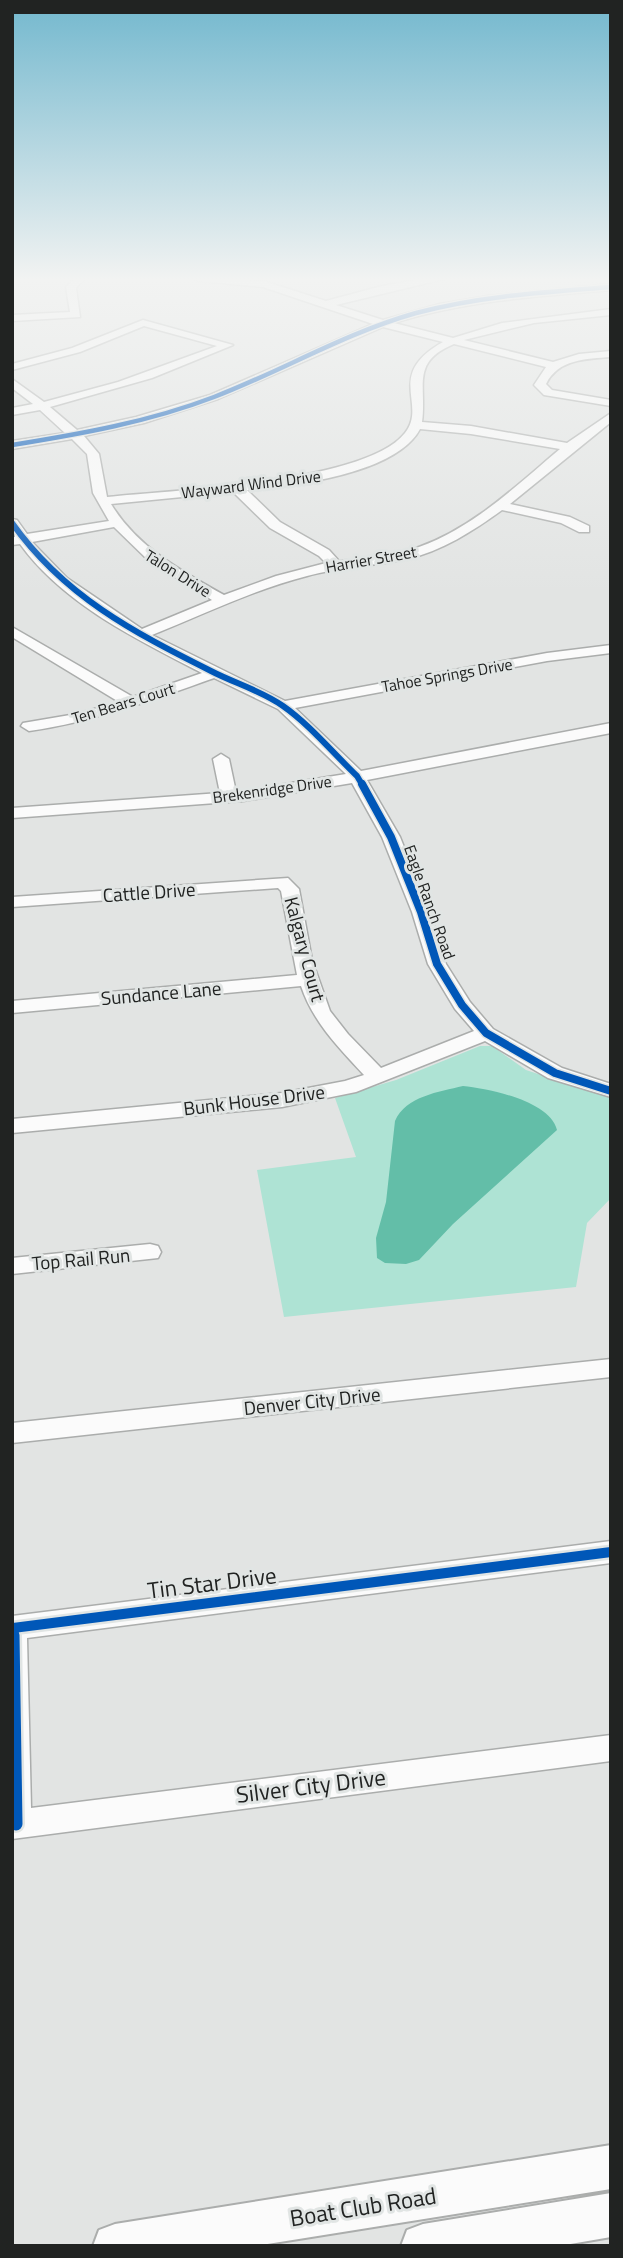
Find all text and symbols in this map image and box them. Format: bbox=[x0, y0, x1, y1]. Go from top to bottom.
street label: Wayward Wind Drive bbox=[180, 464, 322, 504]
street label: Harrier Street bbox=[324, 539, 419, 579]
street label: Talon Drive bbox=[140, 543, 216, 603]
street label: Tahoe Springs Drive bbox=[380, 652, 514, 698]
street label: Ten Bears Court bbox=[69, 676, 178, 730]
street label: Brekenridge Drive bbox=[211, 769, 333, 809]
street label: Eagle Ranch Road bbox=[398, 841, 462, 963]
street label: Cattle Drive bbox=[102, 874, 196, 909]
street label: Kalgary Court bbox=[278, 893, 333, 1005]
street label: Sundance Lane bbox=[100, 973, 222, 1012]
street label: Bunk House Drive bbox=[182, 1076, 326, 1123]
street label: Top Rail Run bbox=[31, 1240, 131, 1277]
street label: Denver City Drive bbox=[242, 1379, 382, 1422]
street label: Tin Star Drive bbox=[145, 1557, 278, 1608]
street label: Silver City Drive bbox=[234, 1759, 388, 1812]
street label: Boat Club Road bbox=[287, 2178, 439, 2235]

